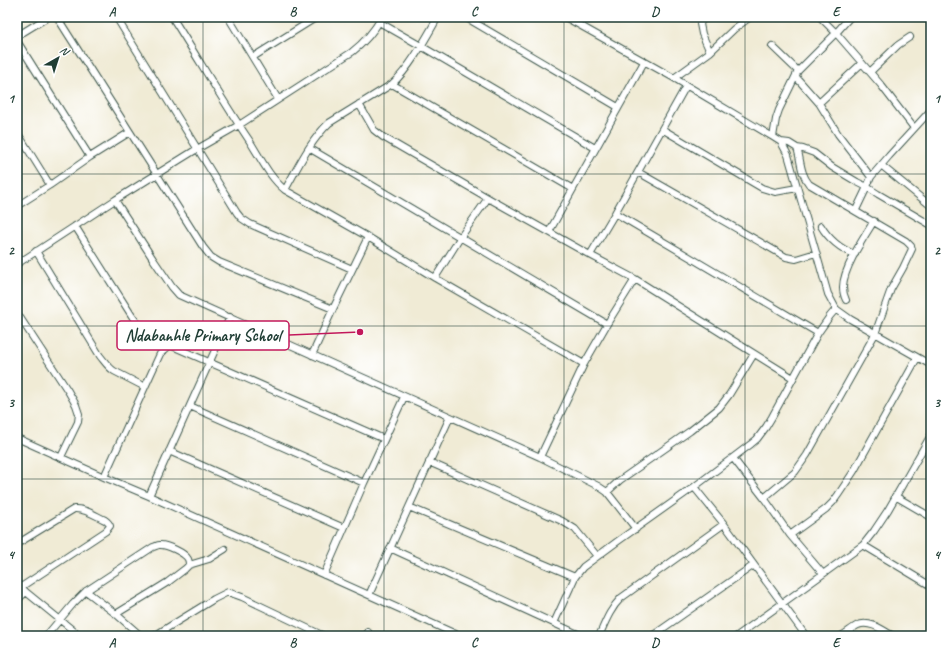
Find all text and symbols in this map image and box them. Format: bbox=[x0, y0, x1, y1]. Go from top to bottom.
text: A bbox=[109, 4, 117, 20]
text: B bbox=[290, 4, 298, 20]
text: C bbox=[471, 4, 479, 20]
text: D bbox=[651, 4, 660, 20]
text: E bbox=[833, 4, 842, 20]
north arrow bbox=[38, 38, 78, 78]
text: N bbox=[57, 43, 73, 59]
text: 1 bbox=[8, 91, 16, 107]
text: 1 bbox=[934, 91, 942, 107]
text: 2 bbox=[8, 243, 15, 259]
text: 2 bbox=[934, 243, 941, 259]
callout: Ndabanhle Primary School bbox=[117, 321, 289, 350]
text: Ndabanhle Primary School bbox=[125, 325, 284, 346]
text: 3 bbox=[8, 395, 15, 411]
text: 3 bbox=[934, 395, 941, 411]
text: 4 bbox=[8, 547, 16, 563]
text: 4 bbox=[934, 547, 942, 563]
text: A bbox=[109, 635, 117, 651]
text: B bbox=[290, 635, 298, 651]
text: C bbox=[471, 635, 479, 651]
text: D bbox=[651, 635, 660, 651]
text: E bbox=[833, 635, 842, 651]

